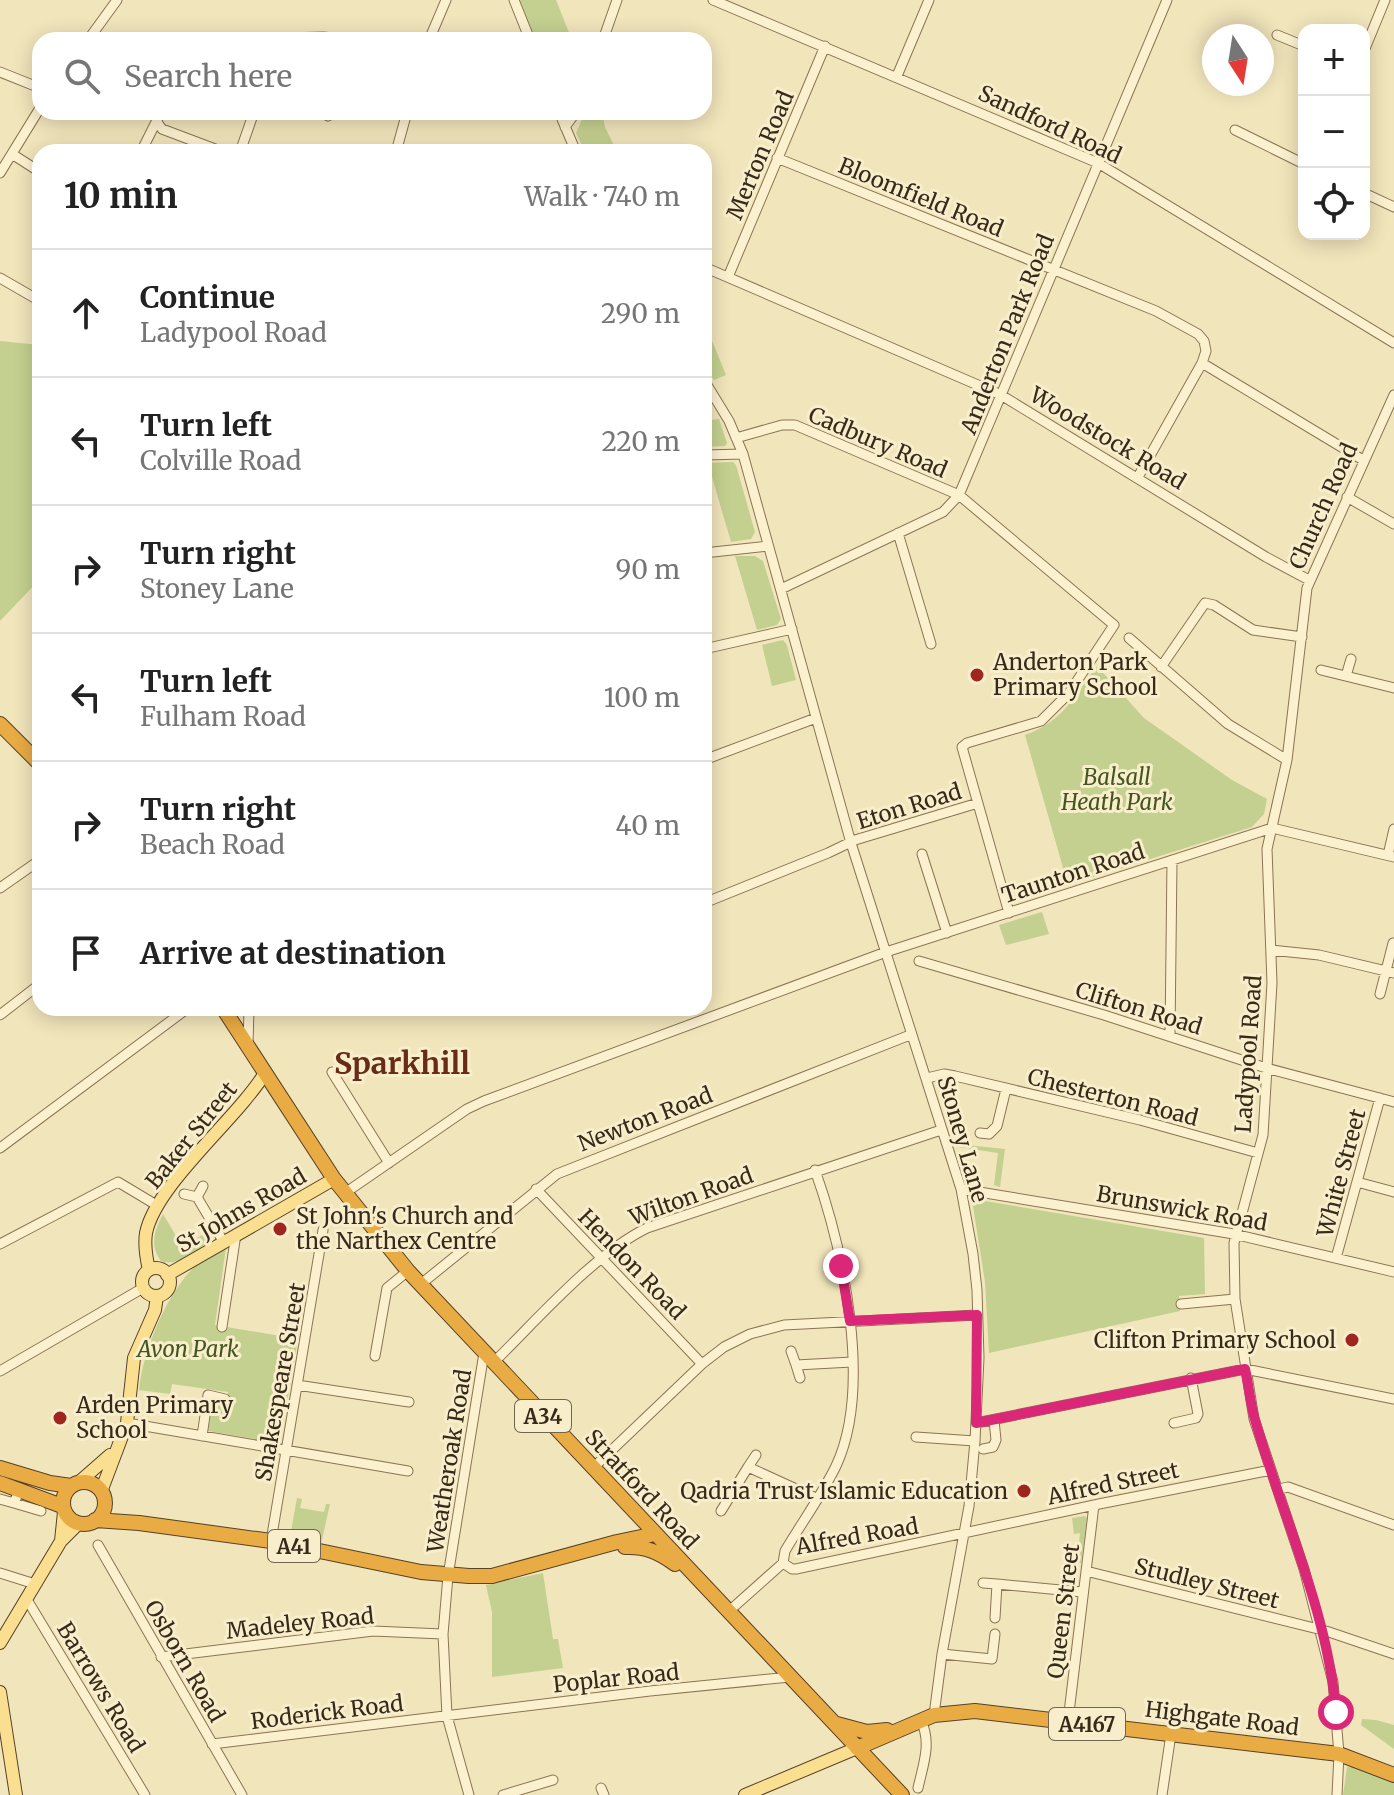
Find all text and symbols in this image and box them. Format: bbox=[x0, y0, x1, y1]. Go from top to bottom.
north arrow bbox=[1202, 24, 1274, 96]
map controls bbox=[1298, 24, 1370, 240]
button: + bbox=[1298, 24, 1370, 96]
search box bbox=[32, 32, 712, 120]
icon: search bbox=[60, 54, 104, 98]
text: Search here bbox=[124, 57, 292, 95]
street label: Sandford Road bbox=[974, 79, 1126, 169]
street label: Merton Road bbox=[720, 86, 800, 224]
button: − bbox=[1298, 96, 1370, 168]
street label: Bloomfield Road bbox=[835, 151, 1007, 243]
button: locate bbox=[1298, 168, 1370, 240]
text: 10 min bbox=[64, 175, 178, 217]
text: Walk · 740 m bbox=[524, 180, 680, 213]
street label: Anderton Park Road bbox=[954, 230, 1060, 439]
text: Continue bbox=[140, 278, 275, 316]
icon: ahead bbox=[64, 291, 108, 335]
text: 290 m bbox=[601, 297, 680, 330]
text: Ladypool Road bbox=[140, 316, 327, 349]
street label: Woodstock Road bbox=[1024, 380, 1191, 496]
street label: Cadbury Road bbox=[804, 400, 952, 484]
text: Turn left bbox=[140, 406, 272, 444]
icon: left bbox=[64, 419, 108, 463]
text: 220 m bbox=[601, 425, 680, 458]
street label: Church Road bbox=[1283, 439, 1363, 573]
text: Colville Road bbox=[140, 444, 302, 477]
text: Turn right bbox=[140, 534, 296, 572]
icon: right bbox=[64, 547, 108, 591]
text: 90 m bbox=[616, 553, 680, 586]
text: Stoney Lane bbox=[140, 572, 294, 605]
place label: Anderton Park Primary School bbox=[992, 648, 1158, 701]
text: Turn left bbox=[140, 662, 272, 700]
marker: Anderton Park Primary School bbox=[968, 666, 986, 684]
icon: left bbox=[64, 675, 108, 719]
text: 100 m bbox=[604, 681, 680, 714]
text: Fulham Road bbox=[140, 700, 306, 733]
park label: Balsall Heath Park bbox=[1060, 763, 1173, 816]
street label: Eton Road bbox=[853, 777, 965, 835]
text: Turn right bbox=[140, 790, 296, 828]
icon: right bbox=[64, 803, 108, 847]
text: 40 m bbox=[616, 809, 680, 842]
text: Beach Road bbox=[140, 828, 285, 861]
street label: Taunton Road bbox=[998, 837, 1148, 909]
icon: arrive bbox=[64, 931, 108, 975]
text: Arrive at destination bbox=[140, 934, 446, 972]
street label: Ladypool Road bbox=[1229, 974, 1267, 1134]
street label: Clifton Road bbox=[1072, 975, 1206, 1041]
district label: Sparkhill bbox=[334, 1044, 470, 1082]
street label: Chesterton Road bbox=[1025, 1062, 1201, 1132]
street label: Stoney Lane bbox=[932, 1073, 994, 1205]
street label: Baker Street bbox=[139, 1075, 243, 1194]
street label: Newton Road bbox=[574, 1081, 716, 1157]
street label: White Street bbox=[1310, 1105, 1372, 1241]
street label: Wilton Road bbox=[624, 1161, 757, 1232]
street label: St Johns Road bbox=[171, 1162, 311, 1258]
street label: Brunswick Road bbox=[1094, 1179, 1270, 1237]
place label: St John's Church and the Narthex Centre bbox=[296, 1202, 513, 1255]
street label: Hendon Road bbox=[572, 1203, 692, 1325]
marker: St John's Church and the Narthex Centre bbox=[271, 1220, 289, 1238]
route end bbox=[823, 1248, 859, 1284]
street label: Shakespeare Street bbox=[249, 1280, 311, 1484]
place label: Clifton Primary School bbox=[1094, 1326, 1336, 1354]
marker: Clifton Primary School bbox=[1343, 1331, 1361, 1349]
park label: Avon Park bbox=[135, 1335, 239, 1363]
street label: Weatheroak Road bbox=[421, 1367, 477, 1556]
place label: Arden Primary School bbox=[75, 1391, 234, 1444]
road number: A34 bbox=[515, 1400, 571, 1432]
marker: Arden Primary School bbox=[51, 1409, 69, 1427]
street label: Stratford Road bbox=[579, 1423, 705, 1555]
street label: Alfred Street bbox=[1044, 1455, 1182, 1511]
place label: Qadria Trust Islamic Education bbox=[680, 1477, 1008, 1505]
marker: Qadria Trust Islamic Education bbox=[1015, 1482, 1033, 1500]
street label: Alfred Road bbox=[792, 1511, 921, 1561]
road number: A41 bbox=[268, 1530, 320, 1562]
street label: Queen Street bbox=[1041, 1541, 1085, 1680]
street label: Studley Street bbox=[1132, 1552, 1283, 1615]
street label: Osborn Road bbox=[139, 1595, 231, 1727]
street label: Madeley Road bbox=[225, 1601, 375, 1645]
street label: Barrows Road bbox=[51, 1617, 151, 1757]
street label: Poplar Road bbox=[551, 1657, 681, 1699]
street label: Roderick Road bbox=[249, 1689, 405, 1735]
route start bbox=[1318, 1694, 1354, 1730]
street label: Highgate Road bbox=[1143, 1695, 1301, 1741]
road number: A4167 bbox=[1049, 1708, 1125, 1740]

